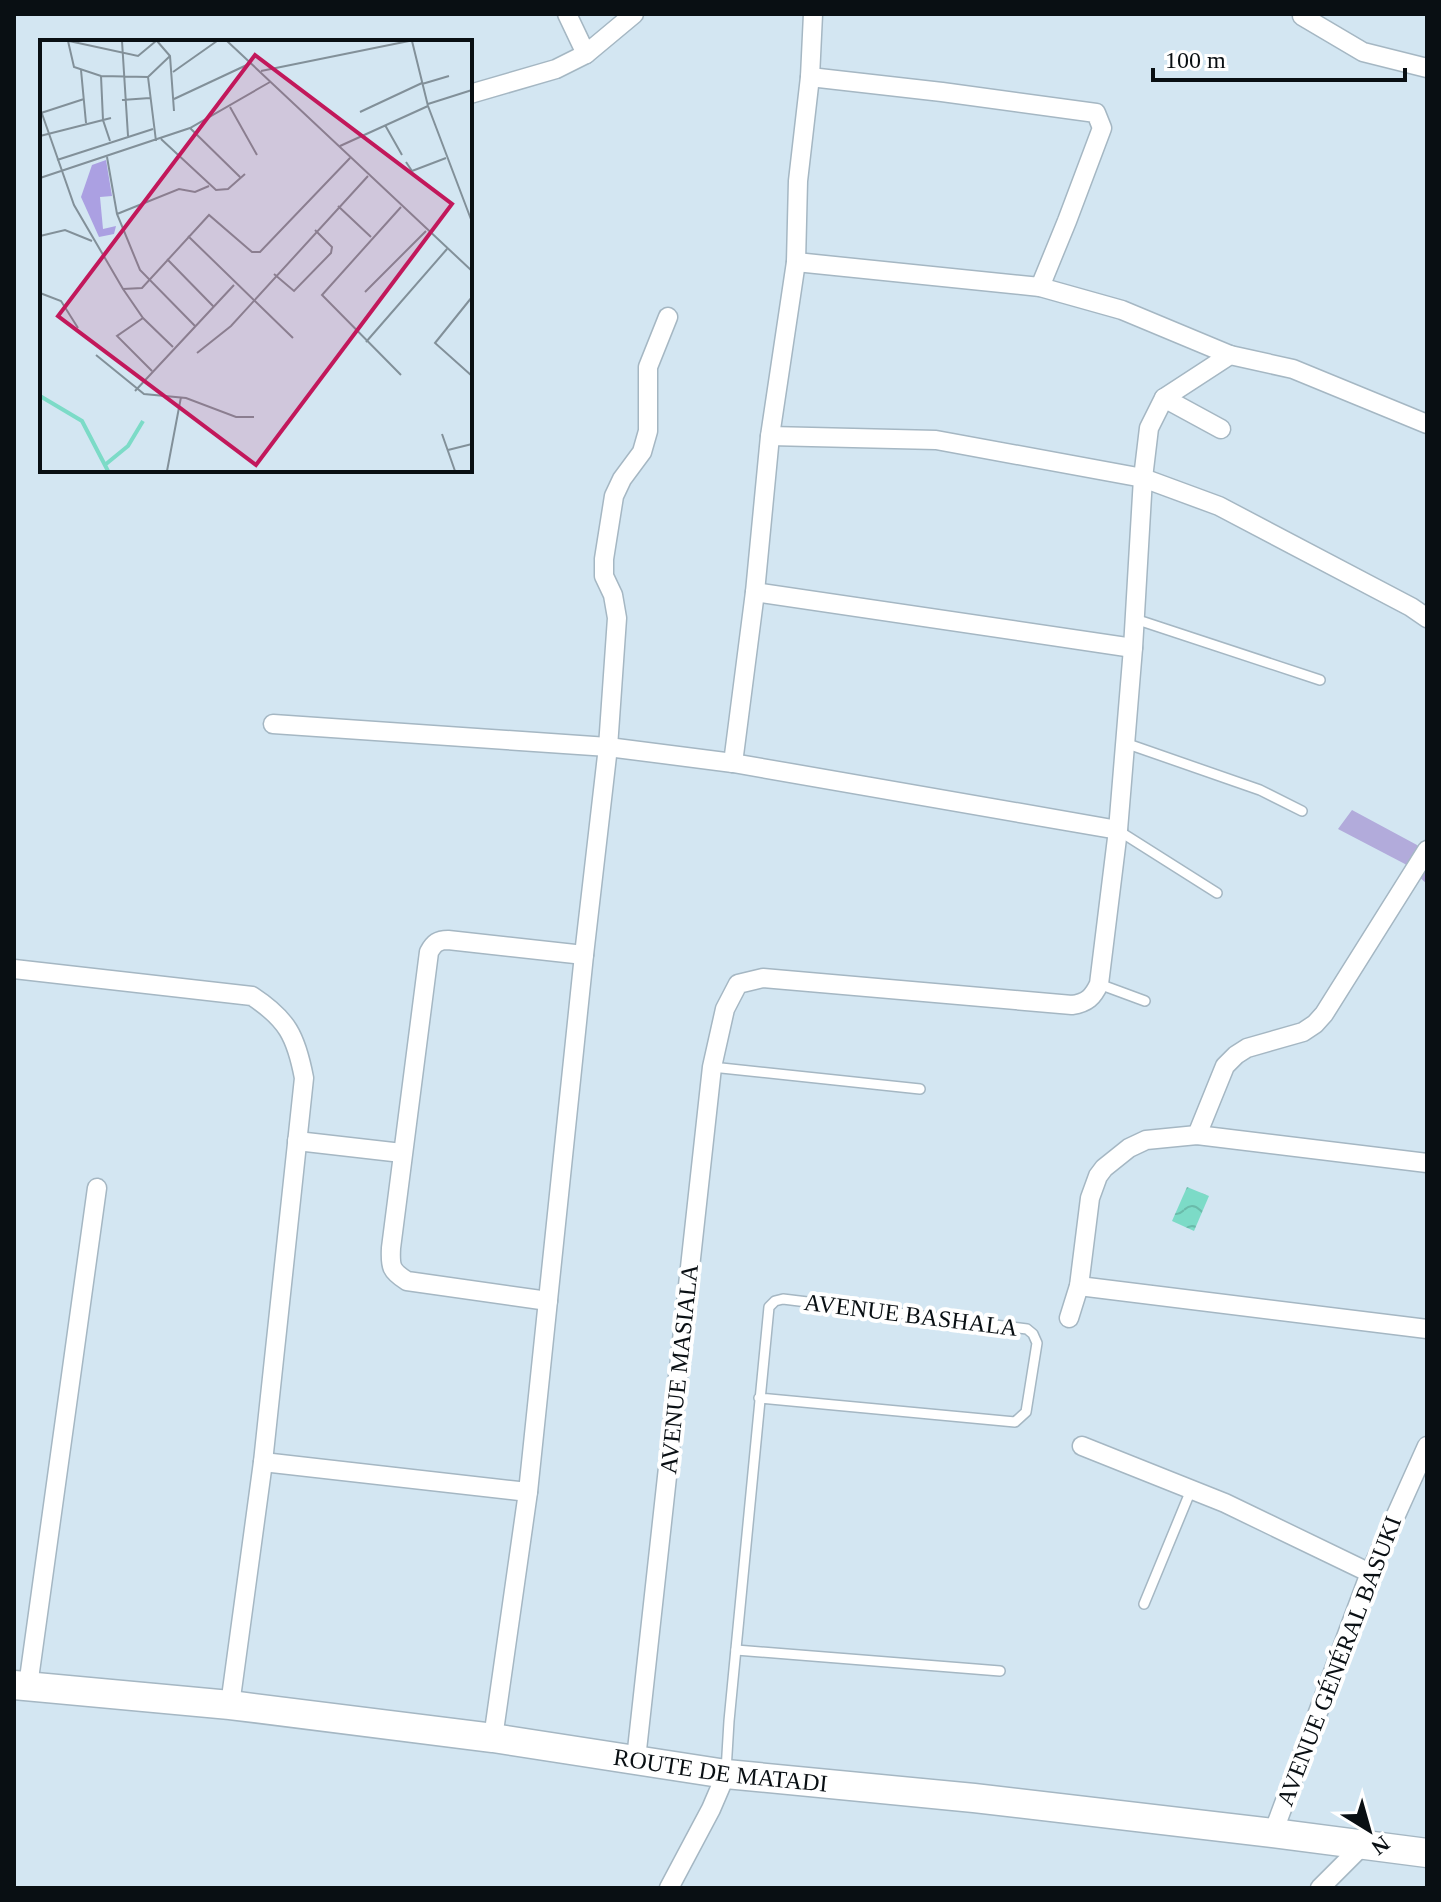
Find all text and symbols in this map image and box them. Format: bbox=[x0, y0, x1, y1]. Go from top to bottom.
scale bar bbox=[1153, 32, 1405, 82]
inset map bbox=[40, 40, 472, 472]
text: 100 m bbox=[1165, 47, 1226, 73]
street label: AVENUE MASIALA bbox=[655, 1262, 703, 1475]
street label: AVENUE BASHALA bbox=[803, 1289, 1020, 1341]
street label: AVENUE GÉNÉRAL BASUKI bbox=[1272, 1513, 1406, 1809]
street label: ROUTE DE MATADI bbox=[612, 1744, 829, 1797]
north arrow bbox=[1329, 1790, 1409, 1870]
text: N bbox=[1367, 1831, 1395, 1860]

